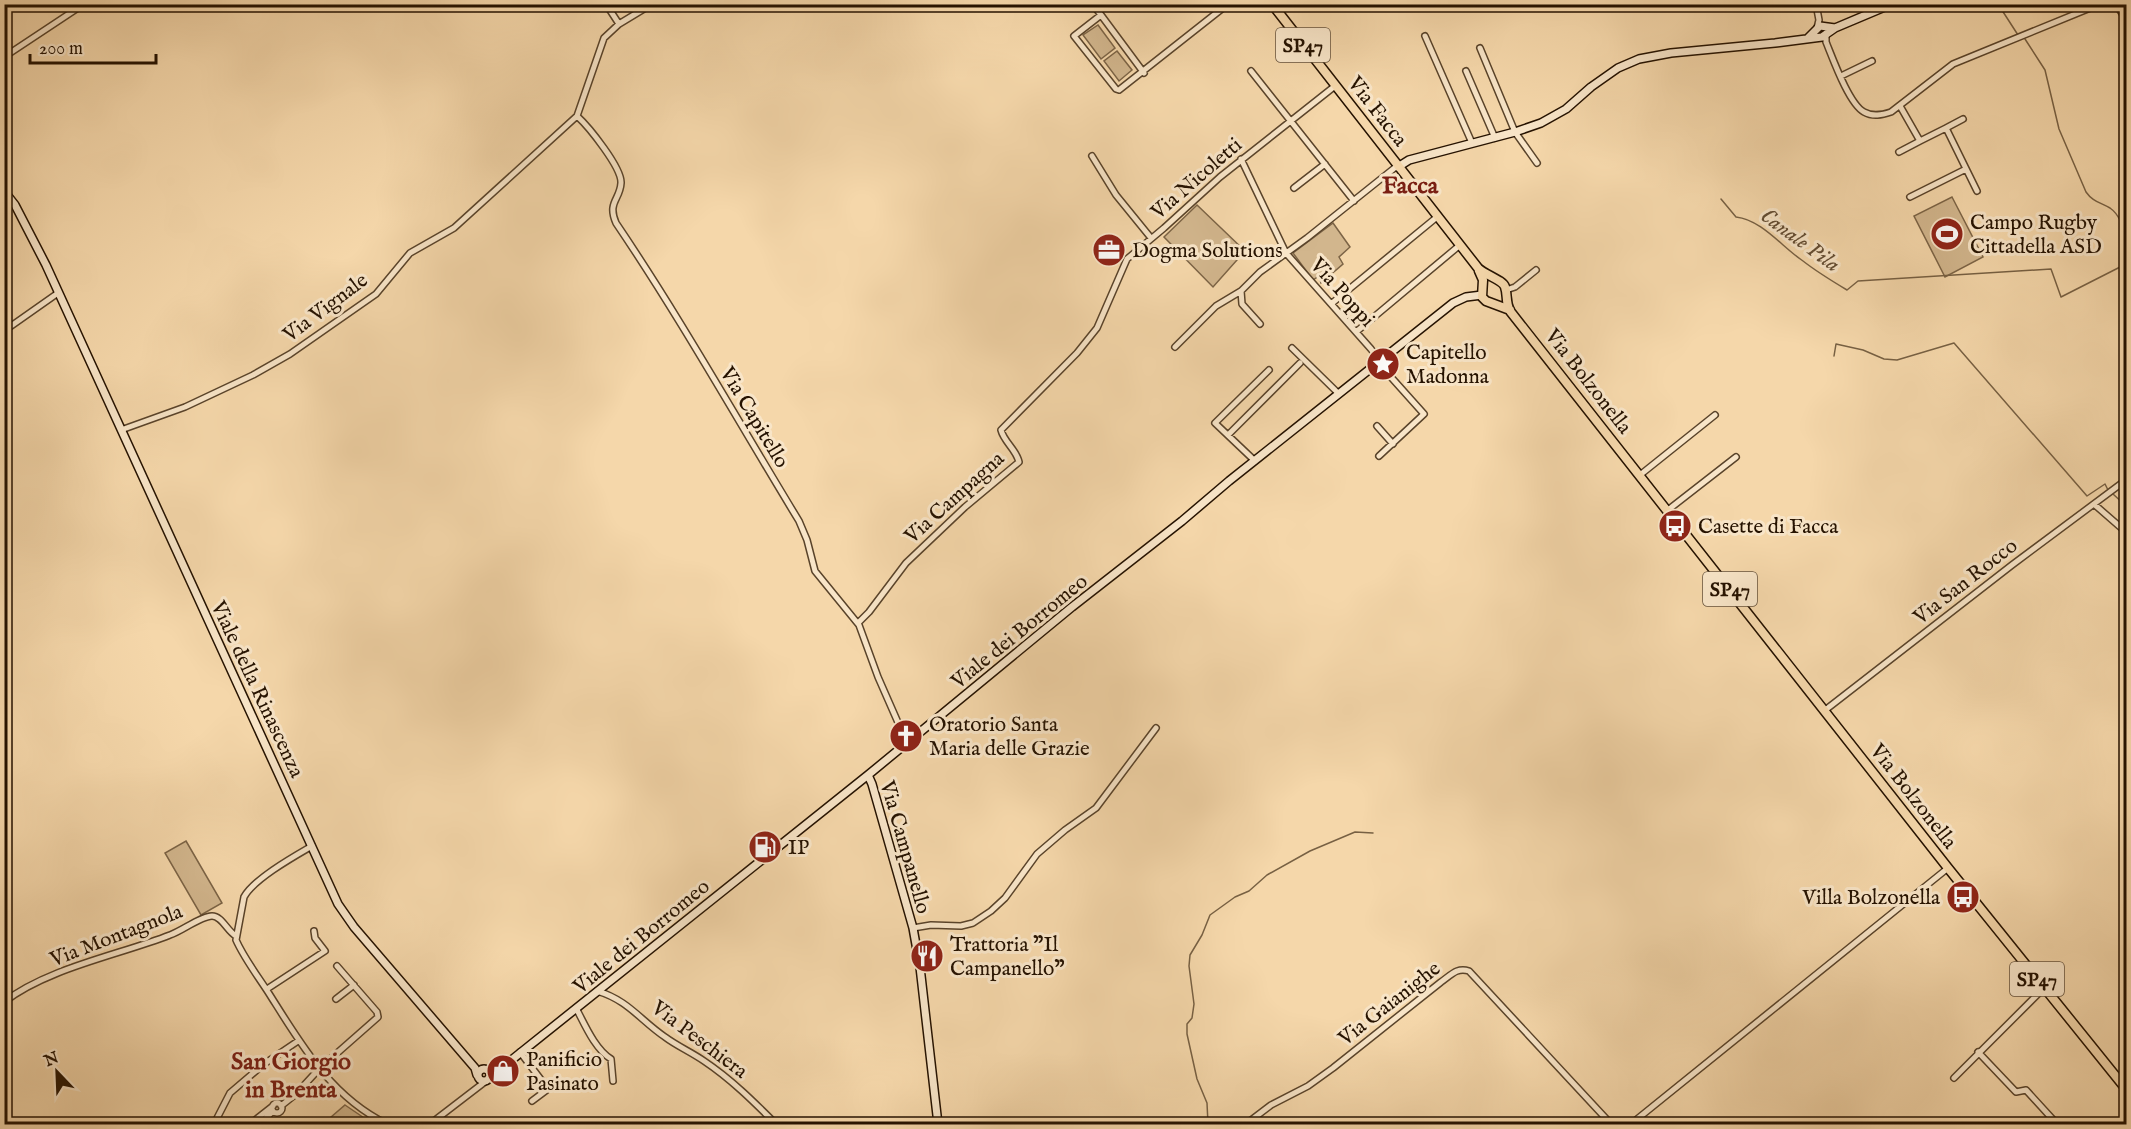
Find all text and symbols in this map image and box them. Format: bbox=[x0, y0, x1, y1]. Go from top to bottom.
scale bar bbox=[30, 27, 156, 65]
road number: SP47 bbox=[1276, 28, 1330, 62]
text: 200 m bbox=[39, 38, 83, 61]
street label: Via Facca bbox=[1340, 70, 1413, 153]
street label: Via Nicoletti bbox=[1145, 132, 1248, 227]
district label: Facca bbox=[1382, 171, 1439, 202]
water label: Canale Pila bbox=[1754, 202, 1845, 279]
place label: Campo Rugby Cittadella ASD bbox=[1970, 210, 2102, 261]
sports icon: Campo Rugby Cittadella ASD bbox=[1929, 216, 1965, 252]
office icon: Dogma Solutions bbox=[1091, 232, 1127, 268]
place label: Dogma Solutions bbox=[1132, 238, 1283, 265]
street label: Via Poppi bbox=[1303, 252, 1380, 333]
street label: Via Vignale bbox=[277, 267, 374, 349]
street label: Via Bolzonella bbox=[1538, 323, 1638, 441]
place label: Capitello Madonna bbox=[1406, 340, 1490, 391]
place icon: Capitello Madonna bbox=[1365, 346, 1401, 382]
street label: Via Capitello bbox=[712, 361, 795, 473]
street label: Via Campagna bbox=[899, 446, 1011, 551]
bus stop icon: Casette di Facca bbox=[1657, 508, 1693, 544]
place label: Casette di Facca bbox=[1698, 514, 1839, 541]
street label: Via San Rocco bbox=[1908, 533, 2024, 632]
street label: Viale dei Borromeo bbox=[945, 569, 1094, 696]
road number: SP47 bbox=[1703, 572, 1757, 606]
street label: Viale della Rinascenza bbox=[203, 596, 310, 783]
place label: Oratorio Santa Maria delle Grazie bbox=[929, 712, 1090, 763]
church icon: Oratorio Santa Maria delle Grazie bbox=[888, 718, 924, 754]
street label: Via Bolzonella bbox=[1863, 738, 1963, 856]
street label: Via Campanello bbox=[872, 777, 936, 917]
fuel station icon: IP bbox=[747, 829, 783, 865]
place label: IP bbox=[788, 835, 809, 862]
street label: Viale dei Borromeo bbox=[567, 874, 716, 1001]
bus stop icon: Villa Bolzonella bbox=[1945, 879, 1981, 915]
place label: Villa Bolzonella bbox=[1801, 885, 1941, 912]
street label: Via Montagnola bbox=[45, 898, 188, 974]
place label: Trattoria "Il Campanello" bbox=[950, 932, 1065, 983]
restaurant icon: Trattoria "Il Campanello" bbox=[909, 938, 945, 974]
street label: Via Gaianighe bbox=[1333, 956, 1447, 1053]
road number: SP47 bbox=[2010, 962, 2064, 996]
street label: Via Peschiera bbox=[645, 994, 753, 1086]
north arrow bbox=[27, 1042, 87, 1102]
district label: San Giorgio in Brenta bbox=[231, 1047, 351, 1106]
place label: Panificio Pasinato bbox=[526, 1047, 602, 1098]
text: N bbox=[41, 1048, 62, 1072]
shop icon: Panificio Pasinato bbox=[485, 1053, 521, 1089]

